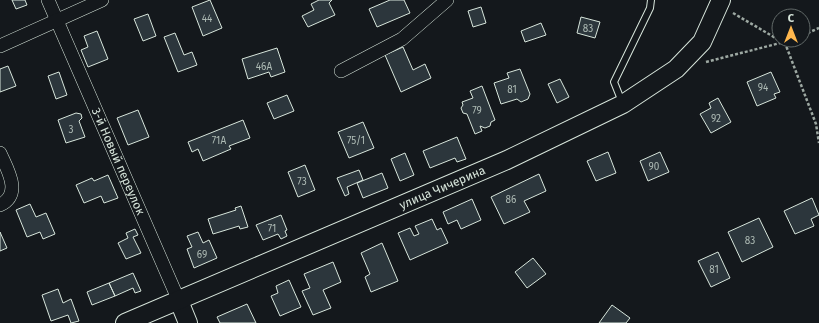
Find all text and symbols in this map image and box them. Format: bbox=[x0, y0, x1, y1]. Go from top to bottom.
north arrow bbox=[771, 8, 811, 48]
text: С bbox=[788, 12, 795, 25]
house number: 44 bbox=[202, 13, 213, 25]
house number: 83 bbox=[583, 23, 593, 35]
house number: 46А bbox=[256, 61, 272, 73]
house number: 94 bbox=[758, 82, 769, 94]
house number: 81 bbox=[507, 84, 517, 96]
house number: 79 bbox=[472, 105, 482, 117]
street label: 3-й Новый переулок bbox=[89, 106, 148, 218]
house number: 92 bbox=[711, 113, 721, 125]
house number: 3 bbox=[69, 124, 74, 136]
house number: 71А bbox=[212, 135, 226, 147]
house number: 75/1 bbox=[347, 135, 365, 147]
house number: 90 bbox=[649, 161, 660, 173]
street label: улица Чичерина bbox=[397, 163, 488, 212]
house number: 73 bbox=[297, 176, 307, 188]
house number: 86 bbox=[506, 194, 516, 206]
house number: 71 bbox=[268, 223, 276, 235]
house number: 83 bbox=[745, 235, 755, 247]
house number: 69 bbox=[197, 249, 207, 261]
house number: 81 bbox=[709, 264, 719, 276]

